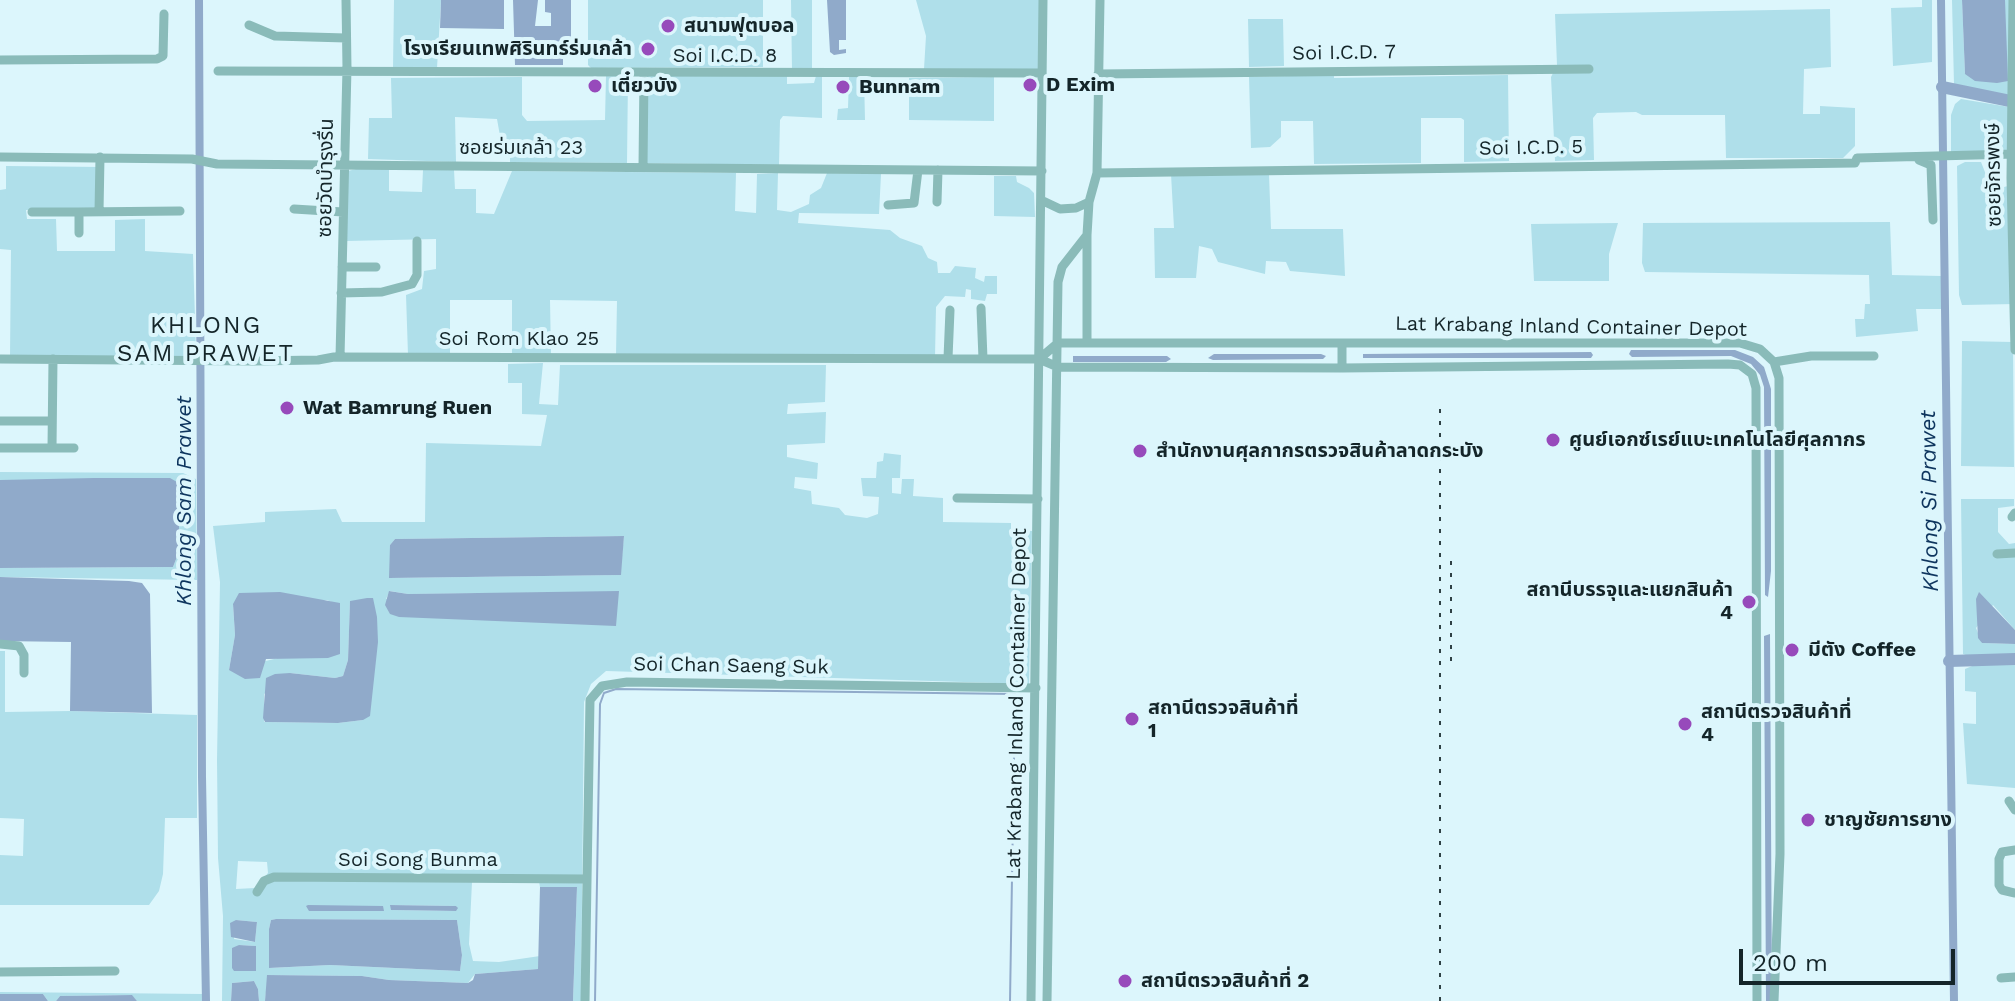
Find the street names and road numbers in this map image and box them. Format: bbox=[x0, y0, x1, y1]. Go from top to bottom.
street label: Soi I.C.D. 7 bbox=[1292, 40, 1396, 66]
street label: Soi I.C.D. 8 bbox=[673, 44, 777, 68]
street label: ซอยวัดบำรุงรื่น bbox=[313, 118, 339, 238]
street label: ซอยจักรพงษ์ bbox=[1981, 123, 2007, 227]
street label: Soi I.C.D. 5 bbox=[1479, 135, 1583, 161]
street label: ซอยร่มเกล้า 23 bbox=[459, 136, 583, 160]
street label: Lat Krabang Inland Container Depot bbox=[1395, 312, 1747, 342]
street label: Soi Rom Klao 25 bbox=[439, 327, 599, 351]
street label: Lat Krabang Inland Container Depot bbox=[1002, 528, 1032, 880]
street label: Soi Chan Saeng Suk bbox=[633, 652, 829, 680]
street label: Soi Song Bunma bbox=[338, 848, 498, 872]

